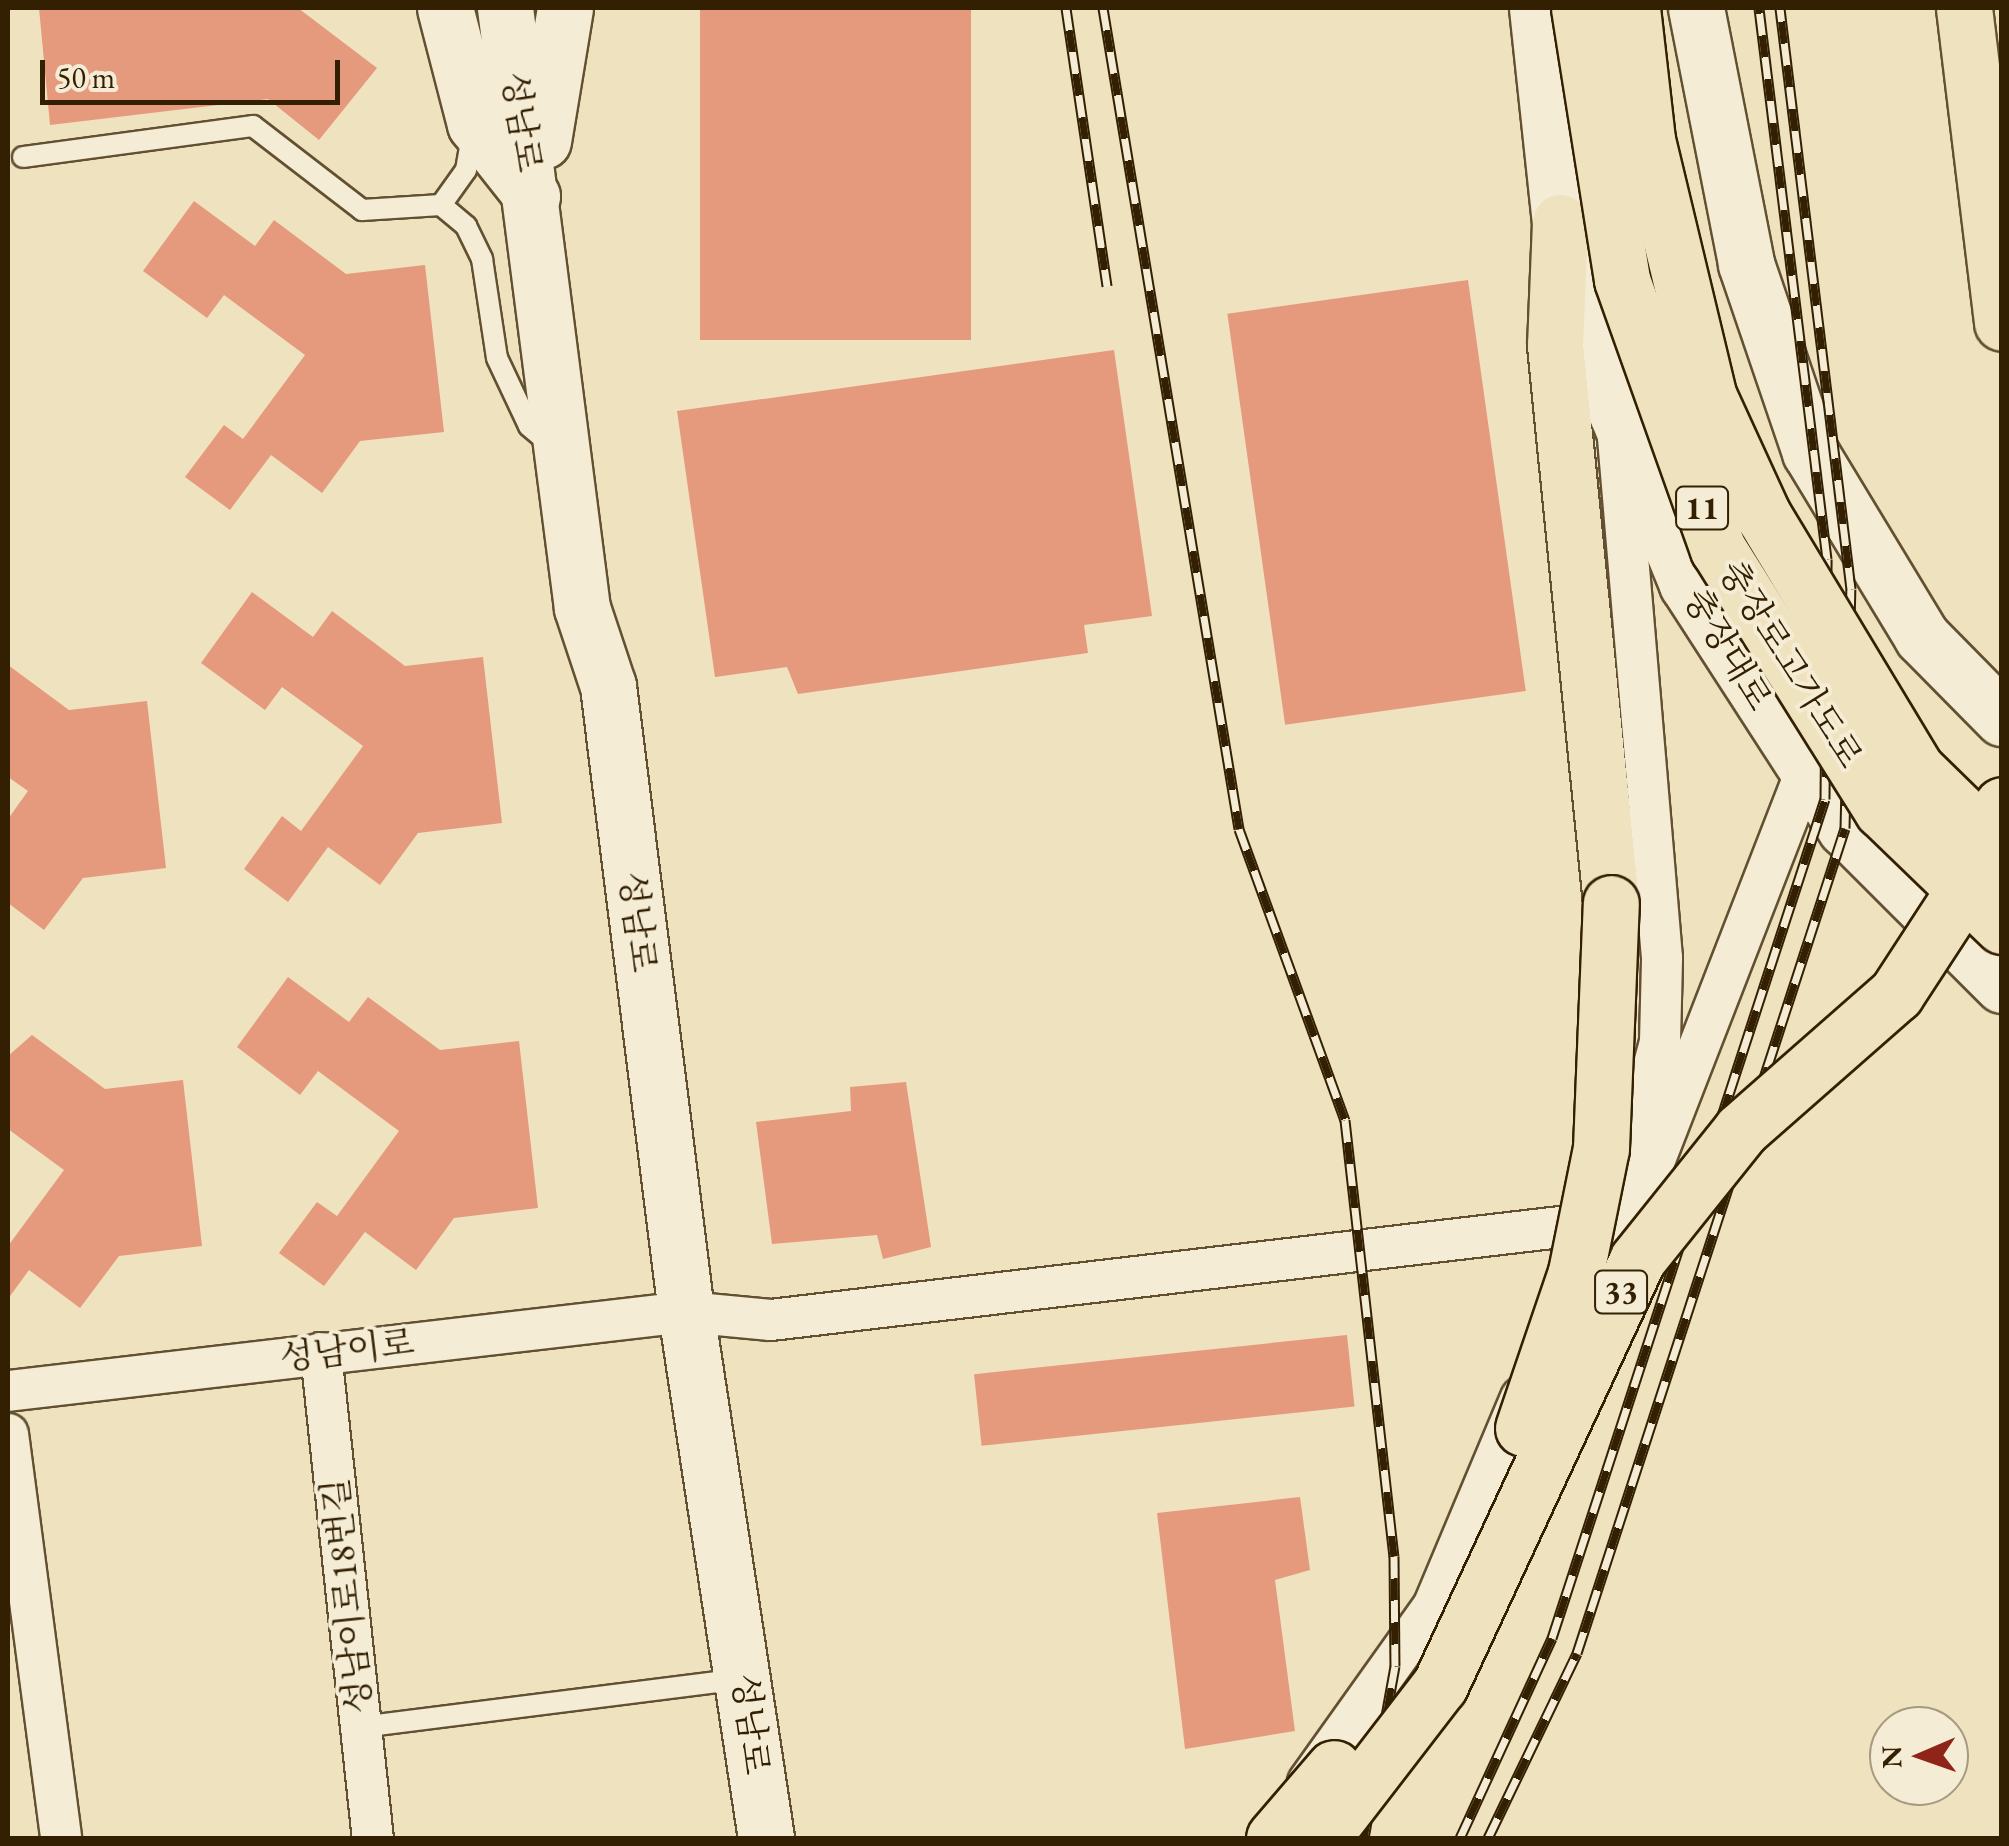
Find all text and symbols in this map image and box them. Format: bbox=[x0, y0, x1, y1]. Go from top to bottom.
scale bar bbox=[45, 40, 345, 102]
text: 50 m bbox=[57, 58, 115, 97]
street label: 성남로 bbox=[493, 69, 551, 175]
road number: 11 bbox=[1674, 481, 1730, 535]
street label: 충장로고가도로 bbox=[1710, 553, 1872, 775]
street label: 충장대로 bbox=[1675, 580, 1781, 718]
street label: 성남로 bbox=[611, 869, 665, 975]
road number: 33 bbox=[1594, 1265, 1648, 1319]
street label: 성남이로 bbox=[277, 1321, 417, 1379]
street label: 성남이로18번길 bbox=[314, 1476, 380, 1716]
street label: 성남로 bbox=[724, 1671, 778, 1777]
north arrow bbox=[1869, 1706, 1969, 1806]
text: N bbox=[1873, 1745, 1909, 1769]

